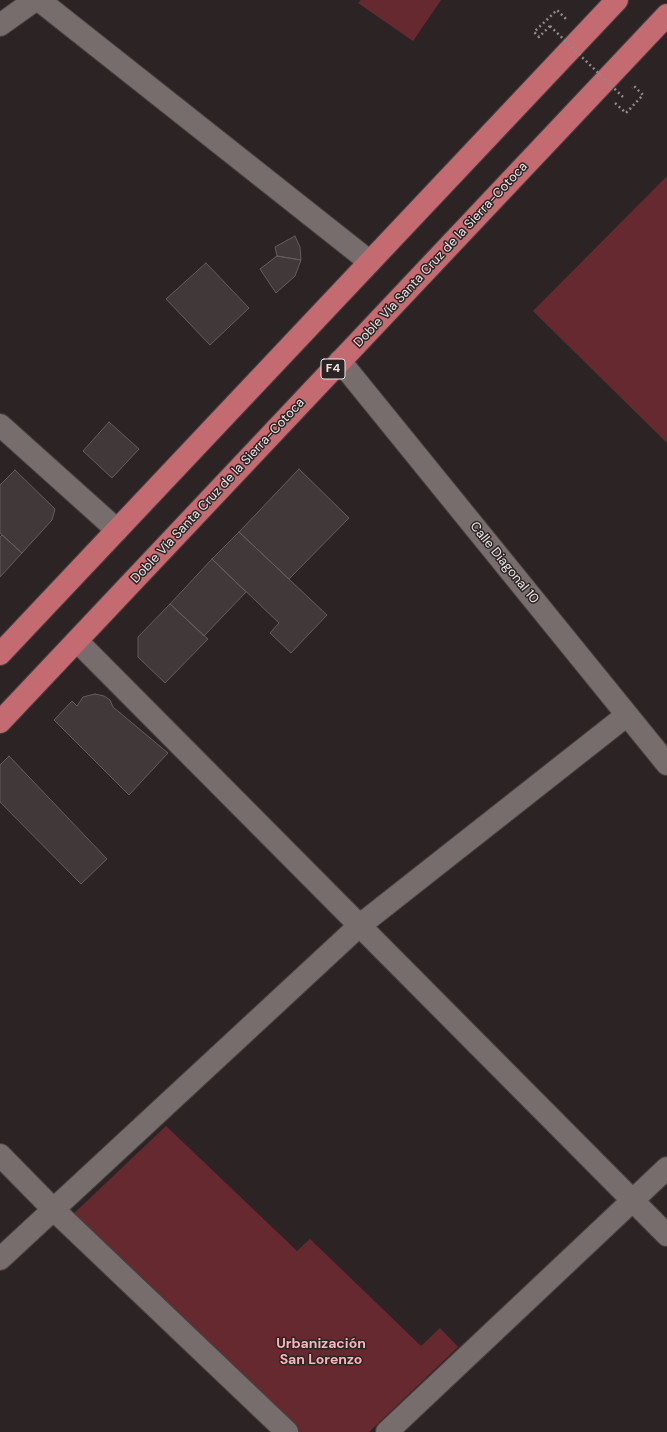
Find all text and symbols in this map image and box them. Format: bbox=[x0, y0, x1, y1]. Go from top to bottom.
street label: Doble Vía Santa Cruz de la Sierra-Cotoca bbox=[351, 159, 531, 351]
road number: F4 bbox=[321, 359, 345, 379]
street label: Doble Vía Santa Cruz de la Sierra-Cotoca bbox=[128, 395, 308, 587]
street label: Calle Diagonal 10 bbox=[466, 519, 542, 607]
district label: Urbanización San Lorenzo bbox=[276, 1336, 366, 1368]

